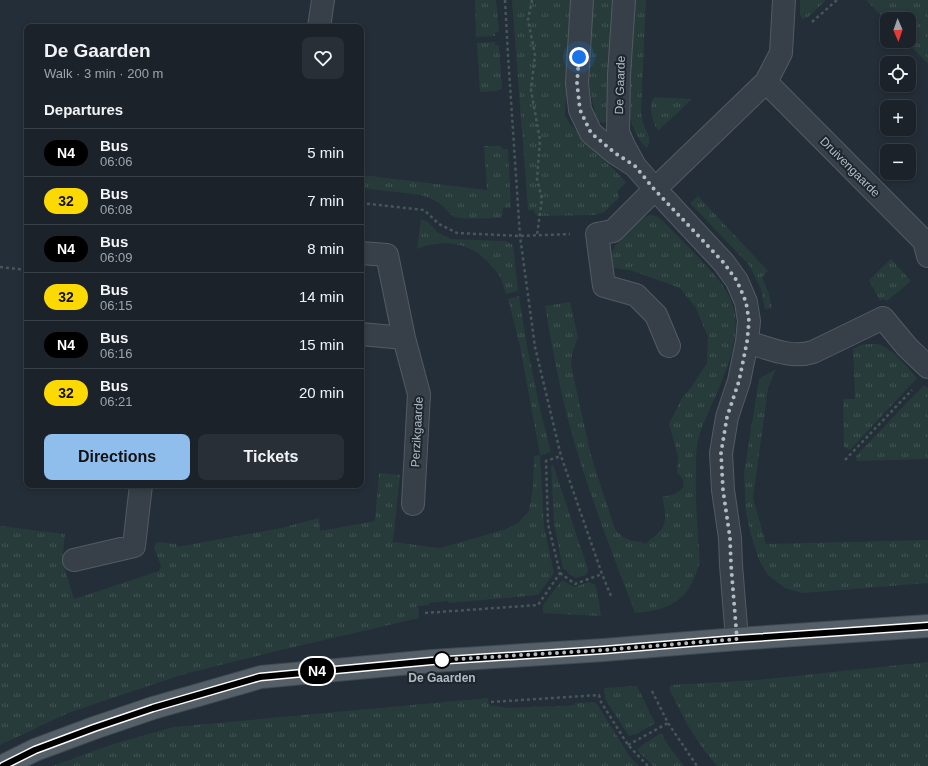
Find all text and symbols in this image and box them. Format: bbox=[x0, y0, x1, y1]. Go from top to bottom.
north arrow bbox=[880, 12, 916, 48]
map controls bbox=[880, 12, 916, 180]
button: heart bbox=[302, 37, 344, 79]
text: De Gaarden bbox=[44, 40, 151, 61]
your location bbox=[569, 47, 589, 67]
street label: De Gaarde bbox=[612, 55, 628, 115]
button: locate bbox=[880, 56, 916, 92]
text: Walk · 3 min · 200 m bbox=[44, 66, 163, 81]
button: + bbox=[880, 100, 916, 136]
text: Departures bbox=[44, 101, 123, 118]
street label: Druivengaarde bbox=[817, 134, 883, 200]
text: Bus bbox=[100, 137, 128, 154]
text: 5 min bbox=[307, 144, 344, 161]
button: − bbox=[880, 144, 916, 180]
text: N4 bbox=[57, 145, 75, 161]
text: 06:06 bbox=[100, 154, 133, 169]
text: Bus bbox=[100, 185, 128, 202]
text: 7 min bbox=[307, 192, 344, 209]
text: 32 bbox=[58, 193, 74, 209]
text: 06:08 bbox=[100, 202, 133, 217]
text: Bus bbox=[100, 233, 128, 250]
text: 8 min bbox=[307, 240, 344, 257]
text: N4 bbox=[57, 241, 75, 257]
text: 06:09 bbox=[100, 250, 133, 265]
text: Bus bbox=[100, 281, 128, 298]
text: 14 min bbox=[299, 288, 344, 305]
text: 32 bbox=[58, 289, 74, 305]
text: 06:15 bbox=[100, 298, 133, 313]
text: Bus bbox=[100, 329, 128, 346]
text: 15 min bbox=[299, 336, 344, 353]
text: N4 bbox=[57, 337, 75, 353]
text: 06:16 bbox=[100, 346, 133, 361]
text: Bus bbox=[100, 377, 128, 394]
text: 20 min bbox=[299, 384, 344, 401]
text: 32 bbox=[58, 385, 74, 401]
text: 06:21 bbox=[100, 394, 133, 409]
street label: Perzikgaarde bbox=[408, 396, 426, 468]
button: Directions bbox=[44, 434, 190, 480]
button: Tickets bbox=[198, 434, 344, 480]
marker: De Gaarden bbox=[433, 651, 451, 669]
line badge: N4 bbox=[299, 658, 335, 684]
text: N4 bbox=[308, 663, 326, 679]
place label: De Gaarden bbox=[408, 671, 476, 685]

